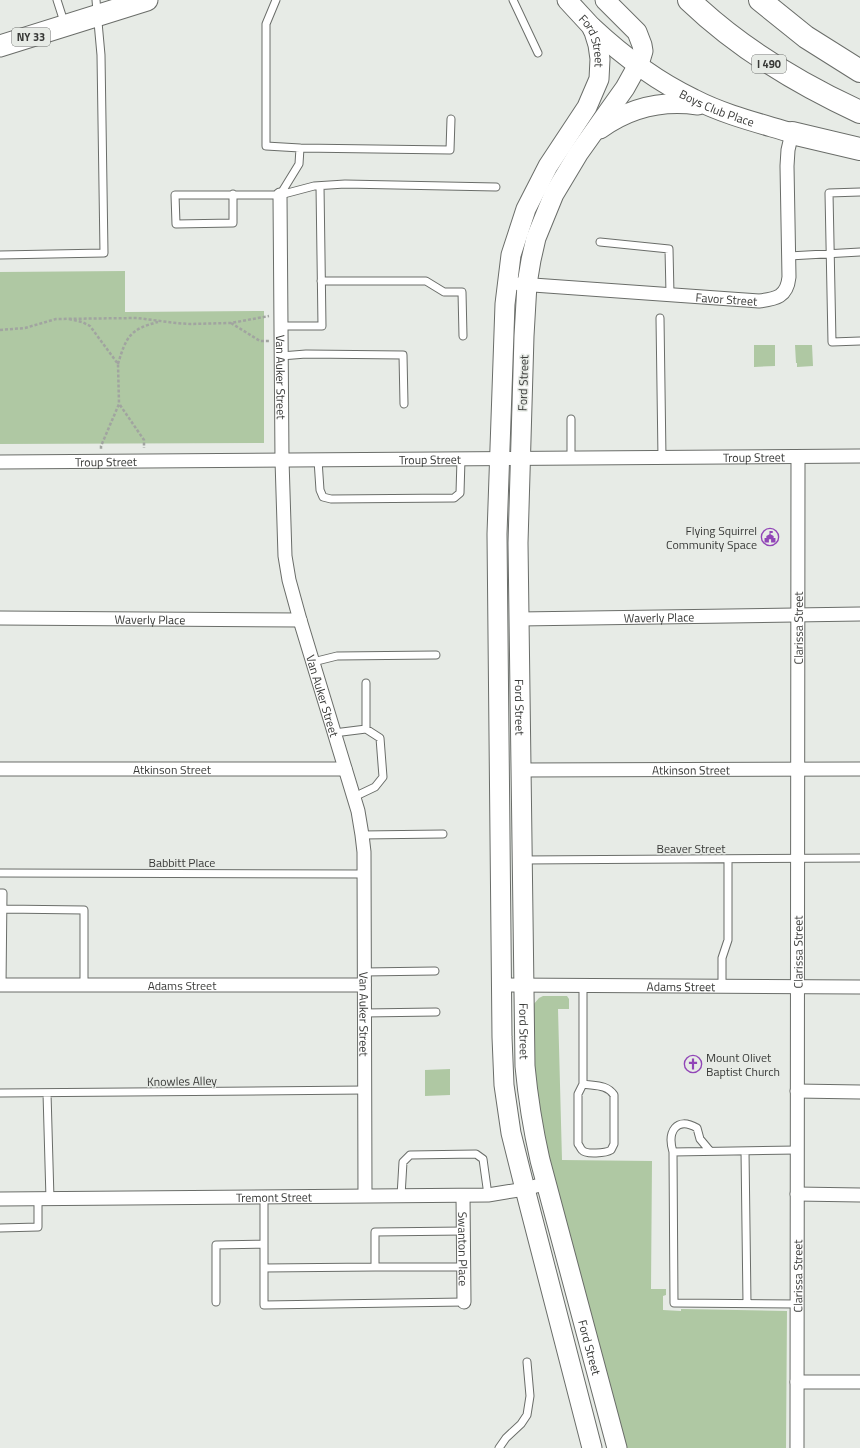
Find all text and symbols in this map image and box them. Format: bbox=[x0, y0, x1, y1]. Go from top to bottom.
street label: Ford Street bbox=[575, 10, 610, 69]
road number: NY 33 bbox=[12, 28, 50, 46]
road number: I 490 bbox=[752, 55, 786, 73]
street label: Boys Club Place bbox=[676, 84, 757, 131]
street label: Favor Street bbox=[695, 287, 759, 310]
street label: Van Auker Street bbox=[272, 335, 291, 420]
street label: Ford Street bbox=[513, 354, 534, 411]
street label: Troup Street bbox=[723, 447, 786, 466]
street label: Troup Street bbox=[399, 449, 462, 469]
street label: Troup Street bbox=[75, 452, 138, 471]
place label: Flying Squirrel Community Space bbox=[666, 521, 757, 554]
public building icon: Flying Squirrel Community Space bbox=[760, 527, 780, 547]
street label: Clarissa Street bbox=[788, 591, 807, 664]
street label: Waverly Place bbox=[624, 607, 694, 627]
street label: Waverly Place bbox=[115, 609, 185, 629]
street label: Van Auker Street bbox=[302, 652, 345, 740]
street label: Ford Street bbox=[510, 679, 530, 736]
street label: Atkinson Street bbox=[133, 760, 212, 779]
street label: Atkinson Street bbox=[652, 760, 731, 779]
street label: Beaver Street bbox=[657, 839, 726, 858]
street label: Babbitt Place bbox=[149, 853, 215, 872]
street label: Clarissa Street bbox=[788, 915, 807, 988]
street label: Van Auker Street bbox=[355, 972, 374, 1057]
street label: Adams Street bbox=[148, 976, 217, 995]
street label: Adams Street bbox=[647, 976, 716, 996]
street label: Ford Street bbox=[515, 1003, 534, 1060]
place label: Mount Olivet Baptist Church bbox=[706, 1048, 780, 1081]
church icon: Mount Olivet Baptist Church bbox=[683, 1054, 703, 1074]
street label: Knowles Alley bbox=[147, 1071, 217, 1091]
street label: Tremont Street bbox=[236, 1187, 313, 1207]
street label: Swanton Place bbox=[454, 1212, 473, 1286]
street label: Clarissa Street bbox=[788, 1239, 807, 1312]
street label: Ford Street bbox=[574, 1318, 607, 1378]

